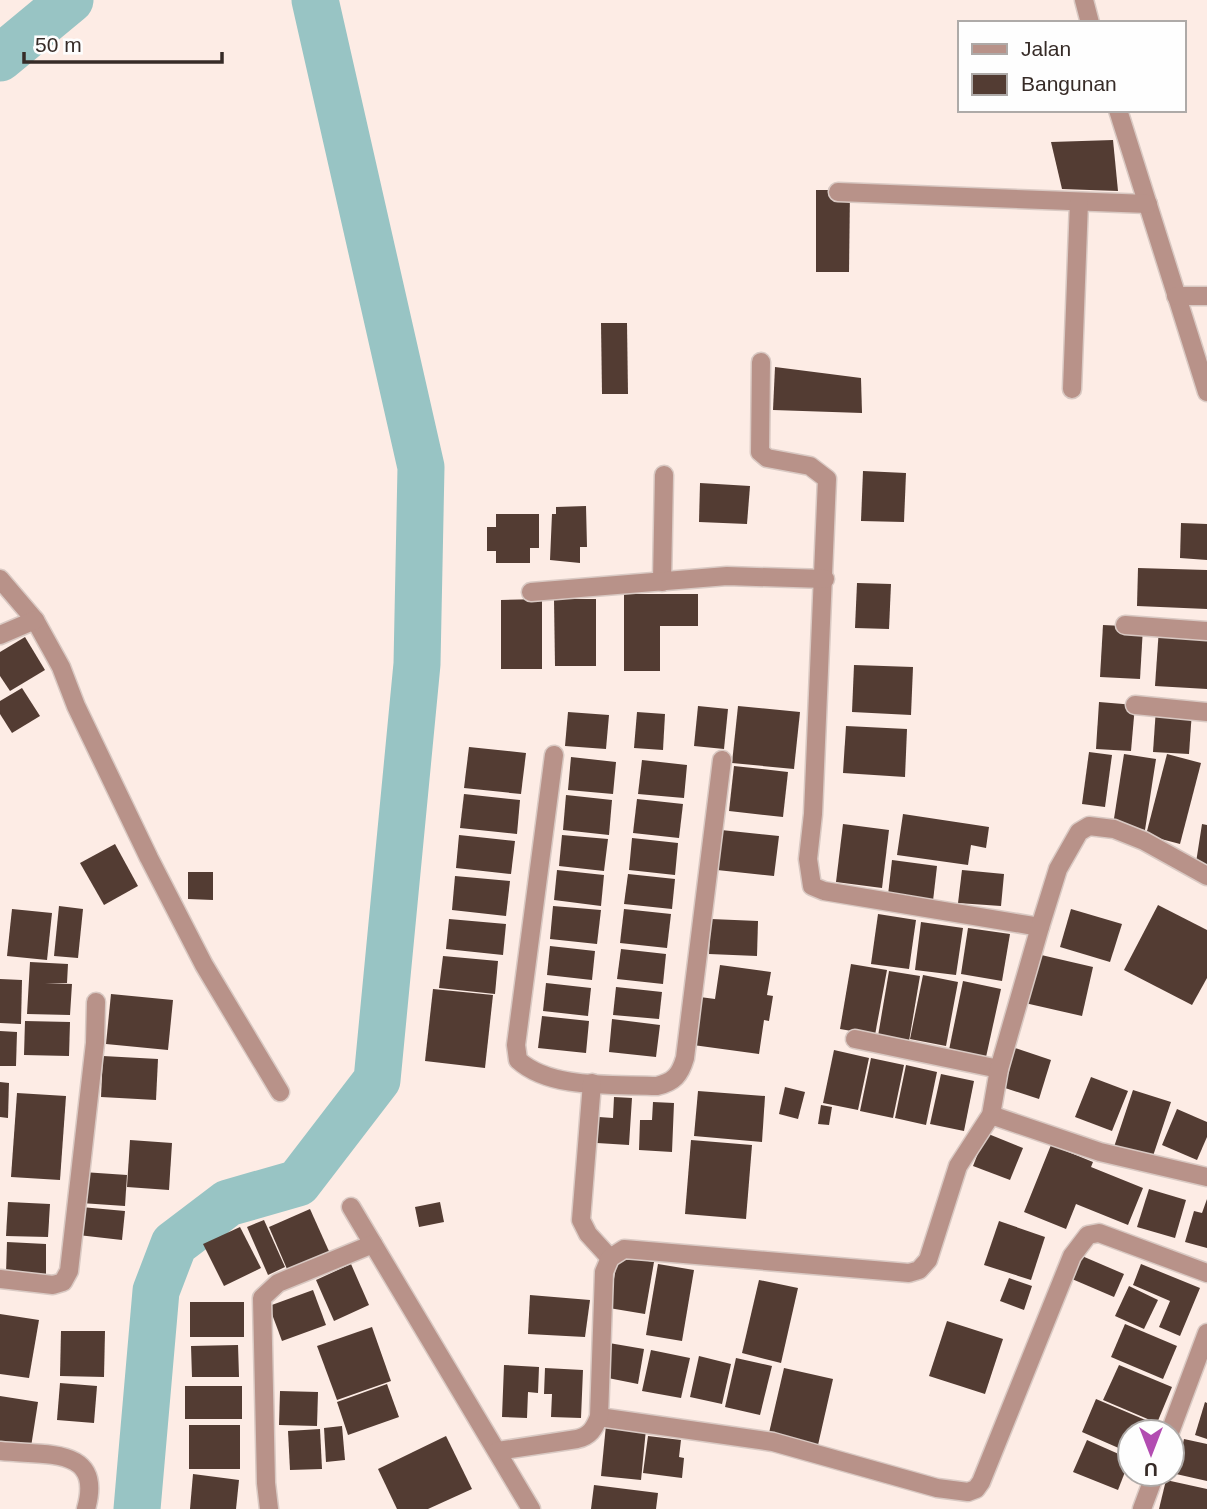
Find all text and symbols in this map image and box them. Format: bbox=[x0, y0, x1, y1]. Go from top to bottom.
scale bar bbox=[24, 21, 222, 65]
legend bbox=[958, 21, 1186, 112]
text: 50 m bbox=[35, 33, 82, 56]
text: Jalan bbox=[1021, 37, 1071, 60]
text: Bangunan bbox=[1021, 72, 1117, 95]
north arrow bbox=[1116, 1418, 1186, 1488]
text: U bbox=[1144, 1459, 1158, 1480]

